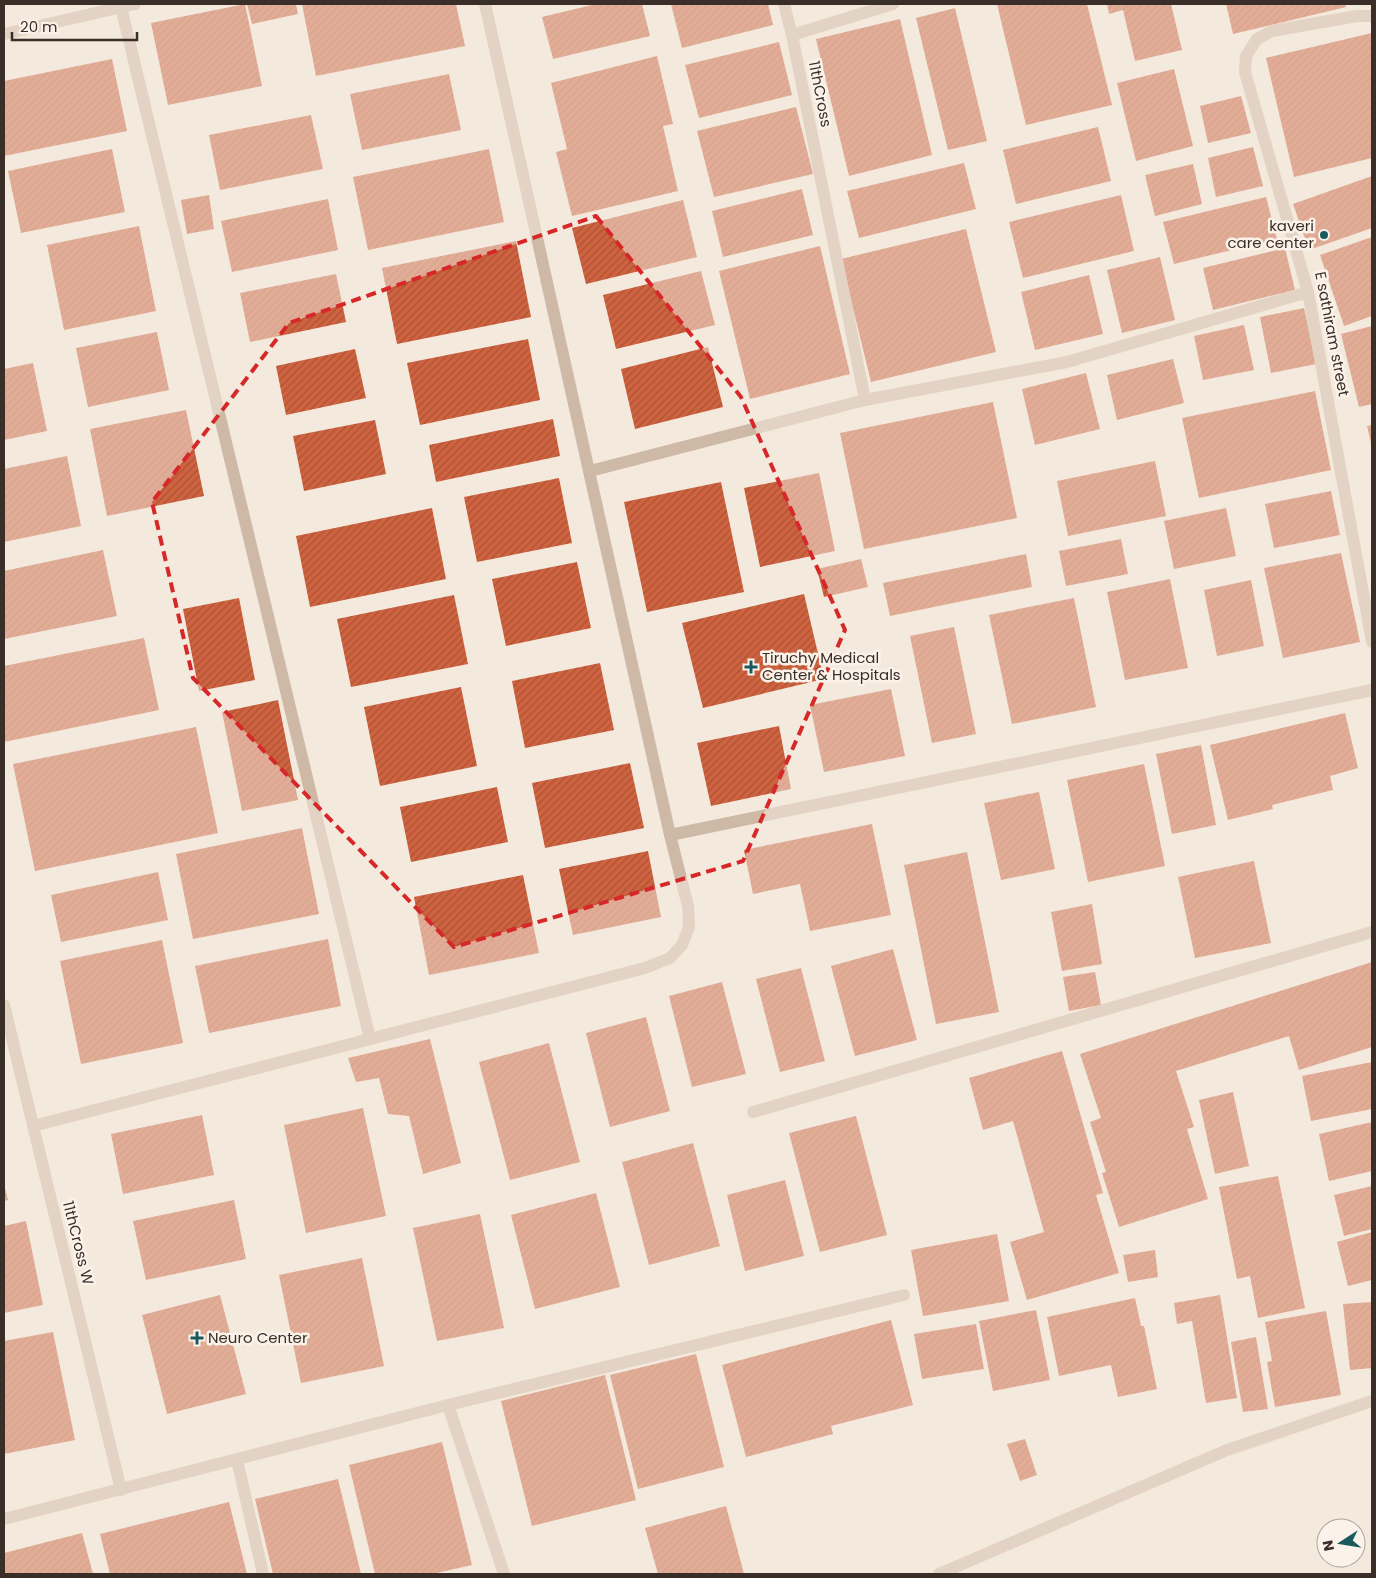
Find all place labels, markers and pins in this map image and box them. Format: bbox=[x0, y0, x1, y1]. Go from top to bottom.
place label: kaveri care center bbox=[1227, 215, 1314, 253]
marker: kaveri care center bbox=[1318, 229, 1330, 241]
place label: Tiruchy Medical Center & Hospitals bbox=[762, 647, 901, 685]
marker: Tiruchy Medical Center & Hospitals bbox=[744, 660, 758, 674]
place label: Neuro Center bbox=[208, 1327, 308, 1348]
marker: Neuro Center bbox=[190, 1331, 204, 1345]

